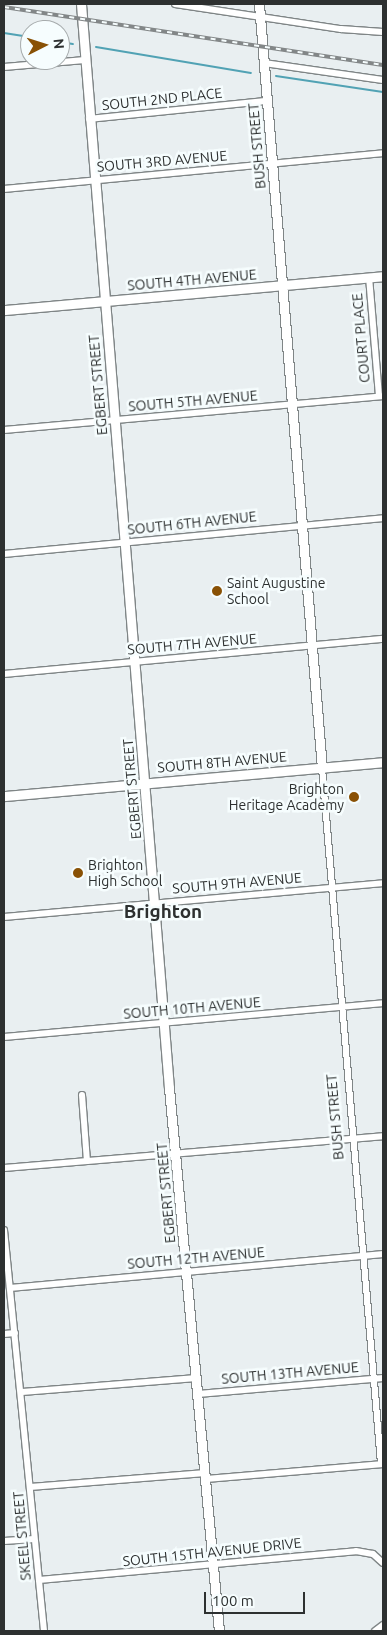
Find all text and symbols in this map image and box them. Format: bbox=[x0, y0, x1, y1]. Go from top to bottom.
north arrow bbox=[20, 20, 70, 70]
text: N bbox=[51, 38, 67, 50]
street label: SOUTH 2ND PLACE bbox=[101, 84, 223, 114]
street label: BUSH STREET bbox=[245, 102, 269, 190]
street label: SOUTH 3RD AVENUE bbox=[96, 147, 228, 175]
street label: SOUTH 4TH AVENUE bbox=[127, 266, 257, 294]
street label: COURT PLACE bbox=[349, 293, 373, 383]
street label: EGBERT STREET bbox=[85, 334, 111, 436]
street label: SOUTH 5TH AVENUE bbox=[128, 387, 258, 415]
street label: SOUTH 6TH AVENUE bbox=[127, 508, 257, 538]
place label: Saint Augustine School bbox=[227, 575, 325, 608]
marker: Saint Augustine School bbox=[211, 585, 223, 597]
street label: SOUTH 7TH AVENUE bbox=[127, 630, 257, 658]
street label: EGBERT STREET bbox=[119, 738, 145, 840]
street label: SOUTH 8TH AVENUE bbox=[157, 748, 287, 776]
place label: Brighton Heritage Academy bbox=[229, 781, 344, 814]
marker: Brighton Heritage Academy bbox=[348, 791, 360, 803]
place label: Brighton High School bbox=[88, 857, 162, 890]
marker: Brighton High School bbox=[72, 867, 84, 879]
street label: SOUTH 9TH AVENUE bbox=[172, 869, 302, 897]
district label: Brighton bbox=[124, 901, 202, 923]
street label: SOUTH 10TH AVENUE bbox=[123, 994, 261, 1022]
street label: BUSH STREET bbox=[323, 1073, 347, 1161]
street label: EGBERT STREET bbox=[153, 1142, 179, 1244]
street label: SOUTH 12TH AVENUE bbox=[127, 1244, 265, 1272]
street label: SOUTH 13TH AVENUE bbox=[221, 1359, 359, 1387]
street label: SKEEL STREET bbox=[10, 1491, 34, 1581]
street label: SOUTH 15TH AVENUE DRIVE bbox=[122, 1534, 302, 1570]
scale bar bbox=[207, 1582, 308, 1614]
text: 100 m bbox=[212, 1592, 254, 1609]

